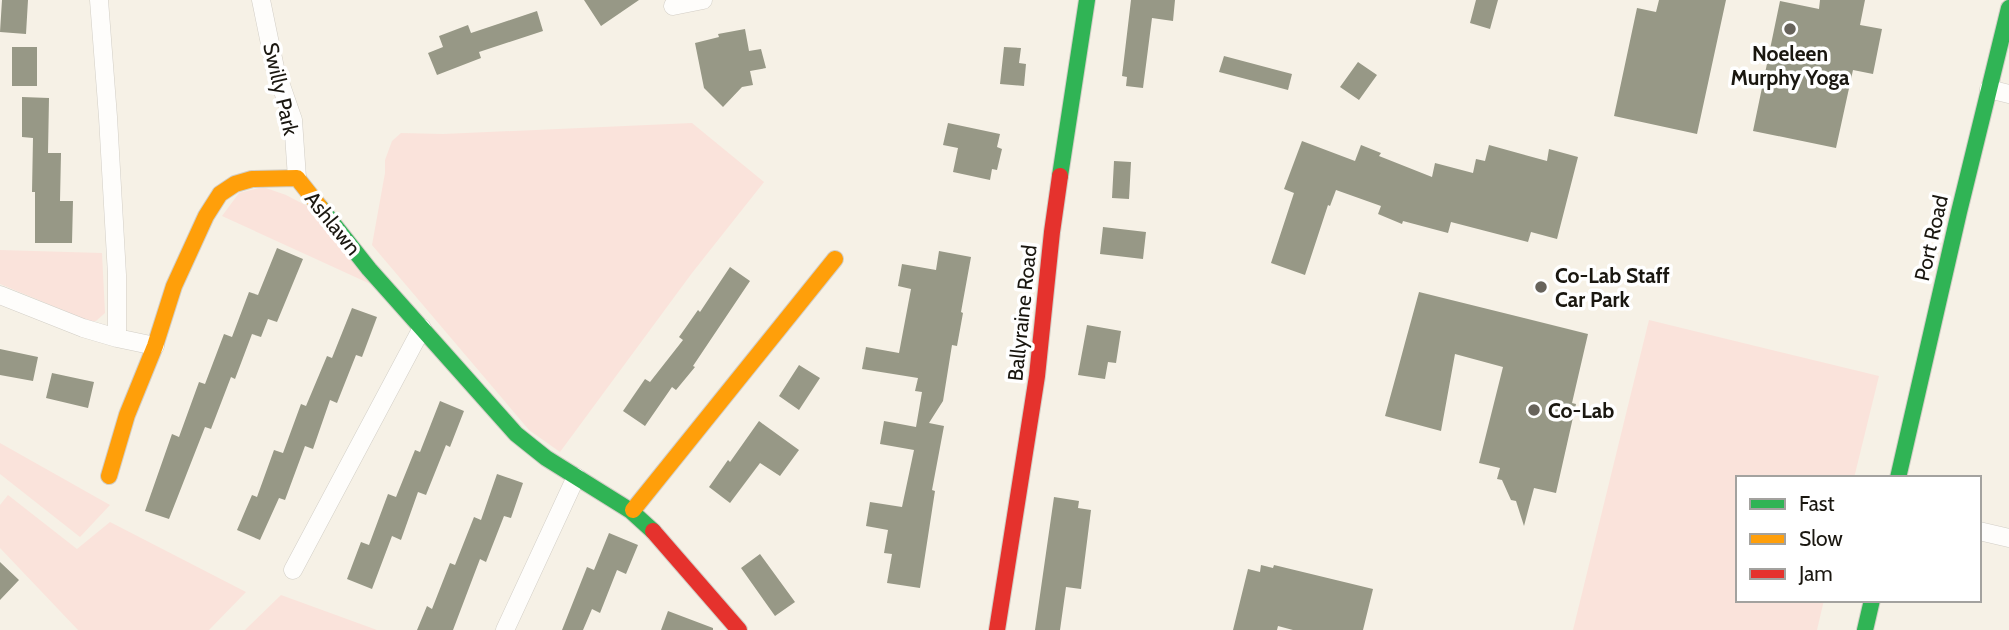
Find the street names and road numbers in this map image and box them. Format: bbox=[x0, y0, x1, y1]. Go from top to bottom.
street label: Swilly Park bbox=[258, 40, 304, 138]
street label: Ashlawn bbox=[300, 186, 366, 260]
street label: Port Road bbox=[1909, 193, 1953, 283]
street label: Ballyraine Road bbox=[1002, 244, 1042, 382]

